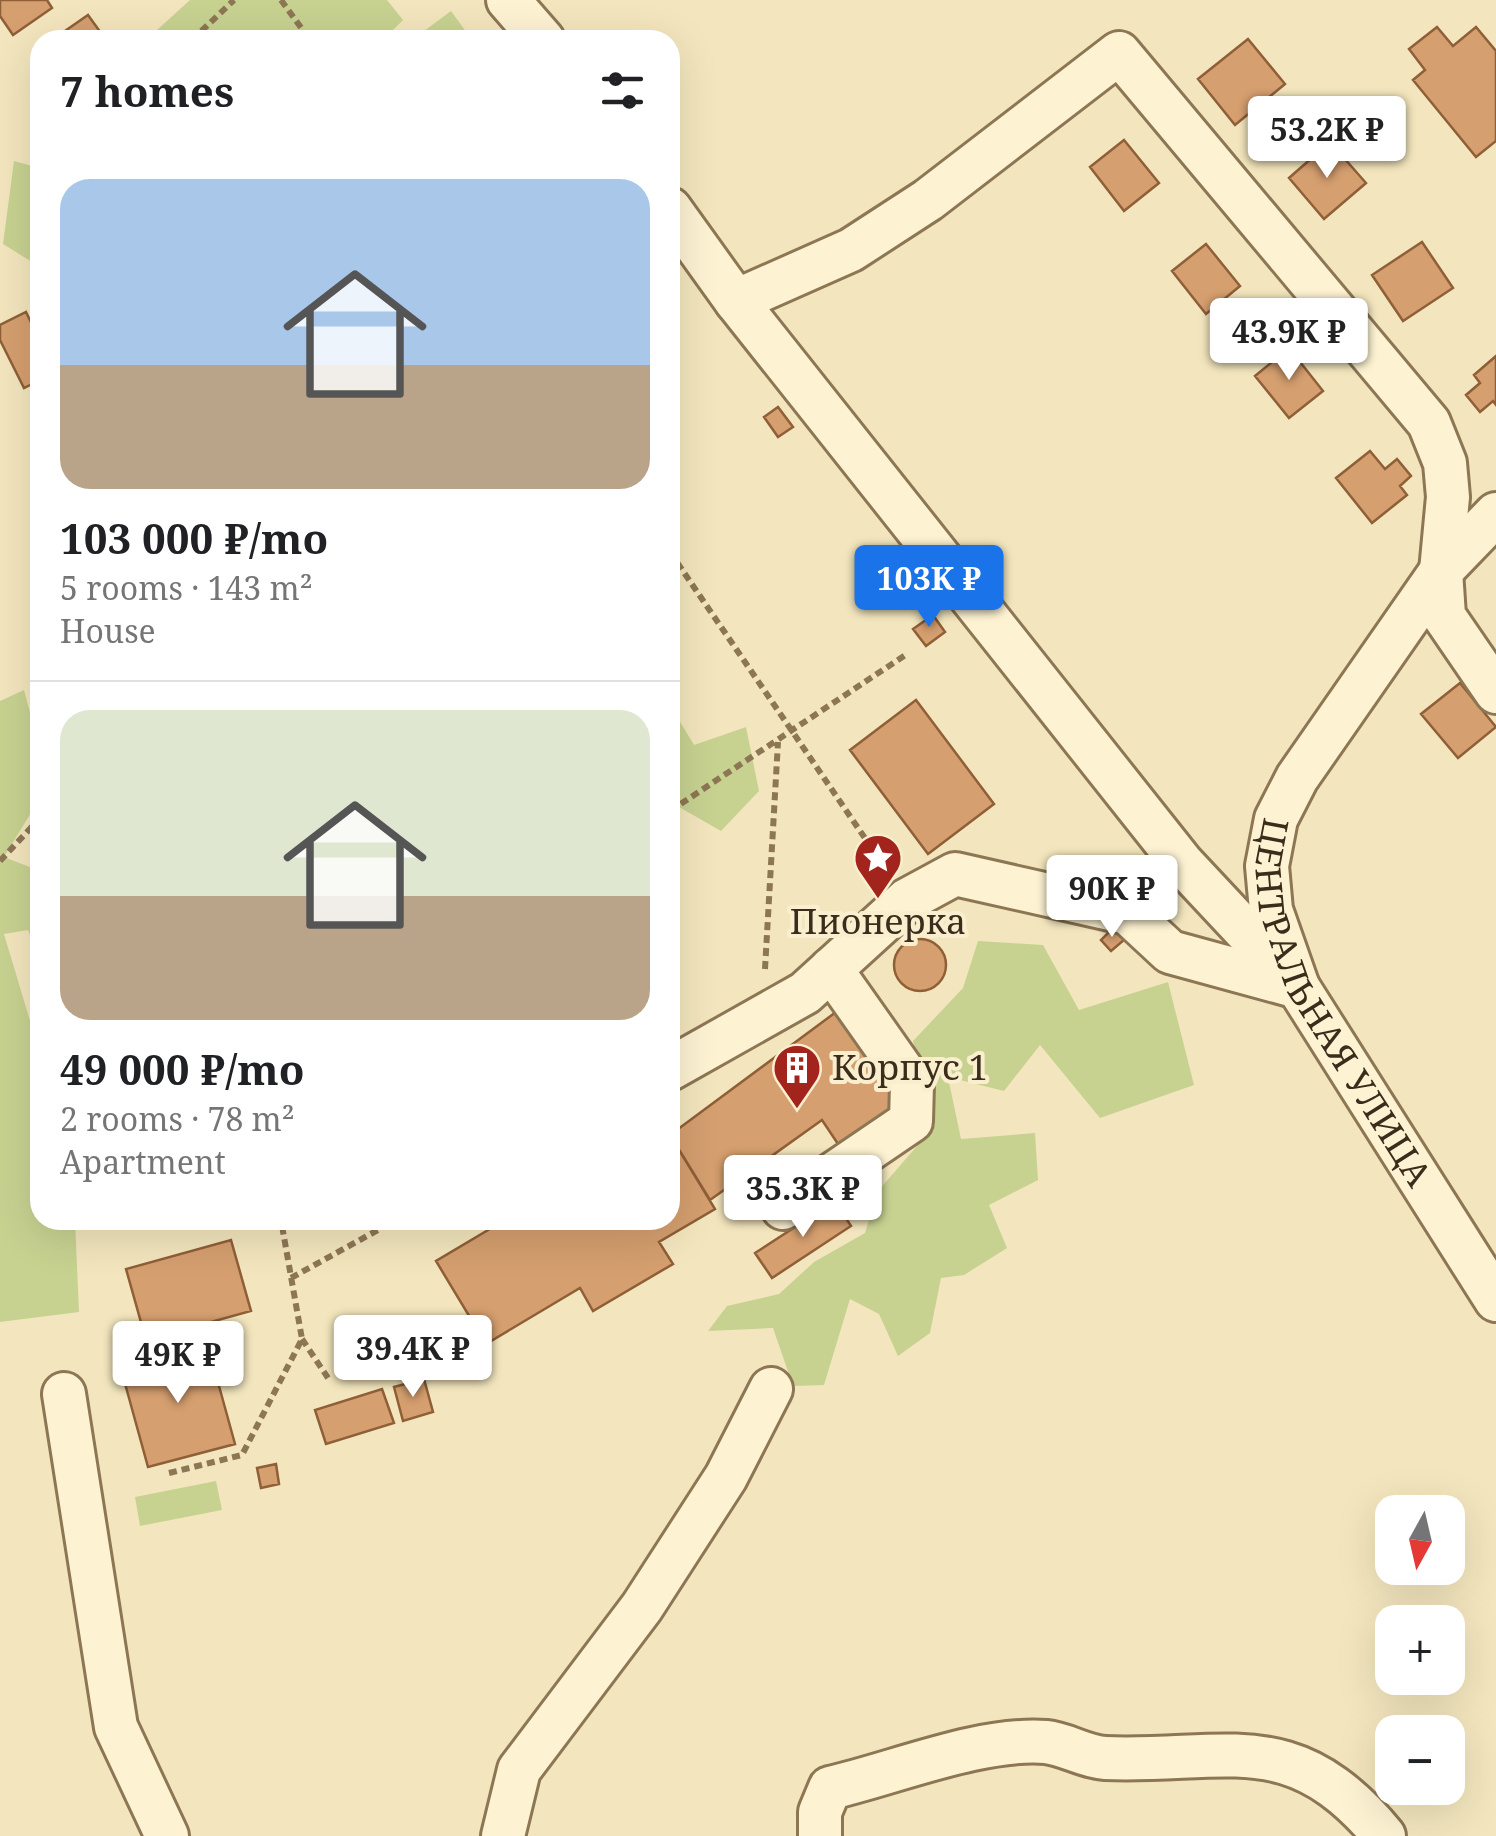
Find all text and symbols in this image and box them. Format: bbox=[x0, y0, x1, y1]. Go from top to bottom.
text: 7 homes bbox=[60, 62, 234, 119]
icon: filters bbox=[595, 63, 650, 118]
pin: 53.2K ₽ bbox=[1235, 96, 1419, 181]
text: 53.2K ₽ bbox=[1270, 107, 1384, 150]
icon: home bbox=[265, 244, 445, 424]
pin: 43.9K ₽ bbox=[1197, 298, 1381, 383]
text: 43.9K ₽ bbox=[1232, 309, 1346, 352]
text: 103 000 ₽/mo bbox=[60, 509, 328, 566]
pin: 103K ₽ bbox=[848, 545, 1010, 630]
text: 103K ₽ bbox=[877, 556, 981, 599]
text: 5 rooms · 143 m² bbox=[60, 566, 313, 609]
text: House bbox=[60, 609, 156, 652]
icon: home bbox=[265, 775, 445, 955]
street label: ЦЕНТРАЛЬНАЯ УЛИЦА bbox=[1245, 814, 1443, 1195]
place icon: Пионерка bbox=[852, 832, 904, 900]
pin: 90K ₽ bbox=[1042, 855, 1182, 940]
text: 90K ₽ bbox=[1069, 866, 1155, 909]
place label: Пионерка bbox=[790, 897, 966, 944]
text: 49 000 ₽/mo bbox=[60, 1040, 305, 1097]
building icon: Корпус 1 bbox=[771, 1042, 823, 1110]
place label: Корпус 1 bbox=[832, 1043, 988, 1090]
text: 2 rooms · 78 m² bbox=[60, 1097, 295, 1140]
text: Apartment bbox=[60, 1140, 226, 1183]
pin: 35.3K ₽ bbox=[711, 1155, 895, 1240]
text: 35.3K ₽ bbox=[746, 1166, 860, 1209]
pin: 39.4K ₽ bbox=[321, 1315, 505, 1400]
pin: 49K ₽ bbox=[108, 1321, 248, 1406]
text: 39.4K ₽ bbox=[356, 1326, 470, 1369]
text: 49K ₽ bbox=[135, 1332, 221, 1375]
north arrow bbox=[1375, 1495, 1465, 1585]
map controls bbox=[1375, 1495, 1465, 1805]
button: + bbox=[1375, 1605, 1465, 1695]
button: − bbox=[1375, 1715, 1465, 1805]

